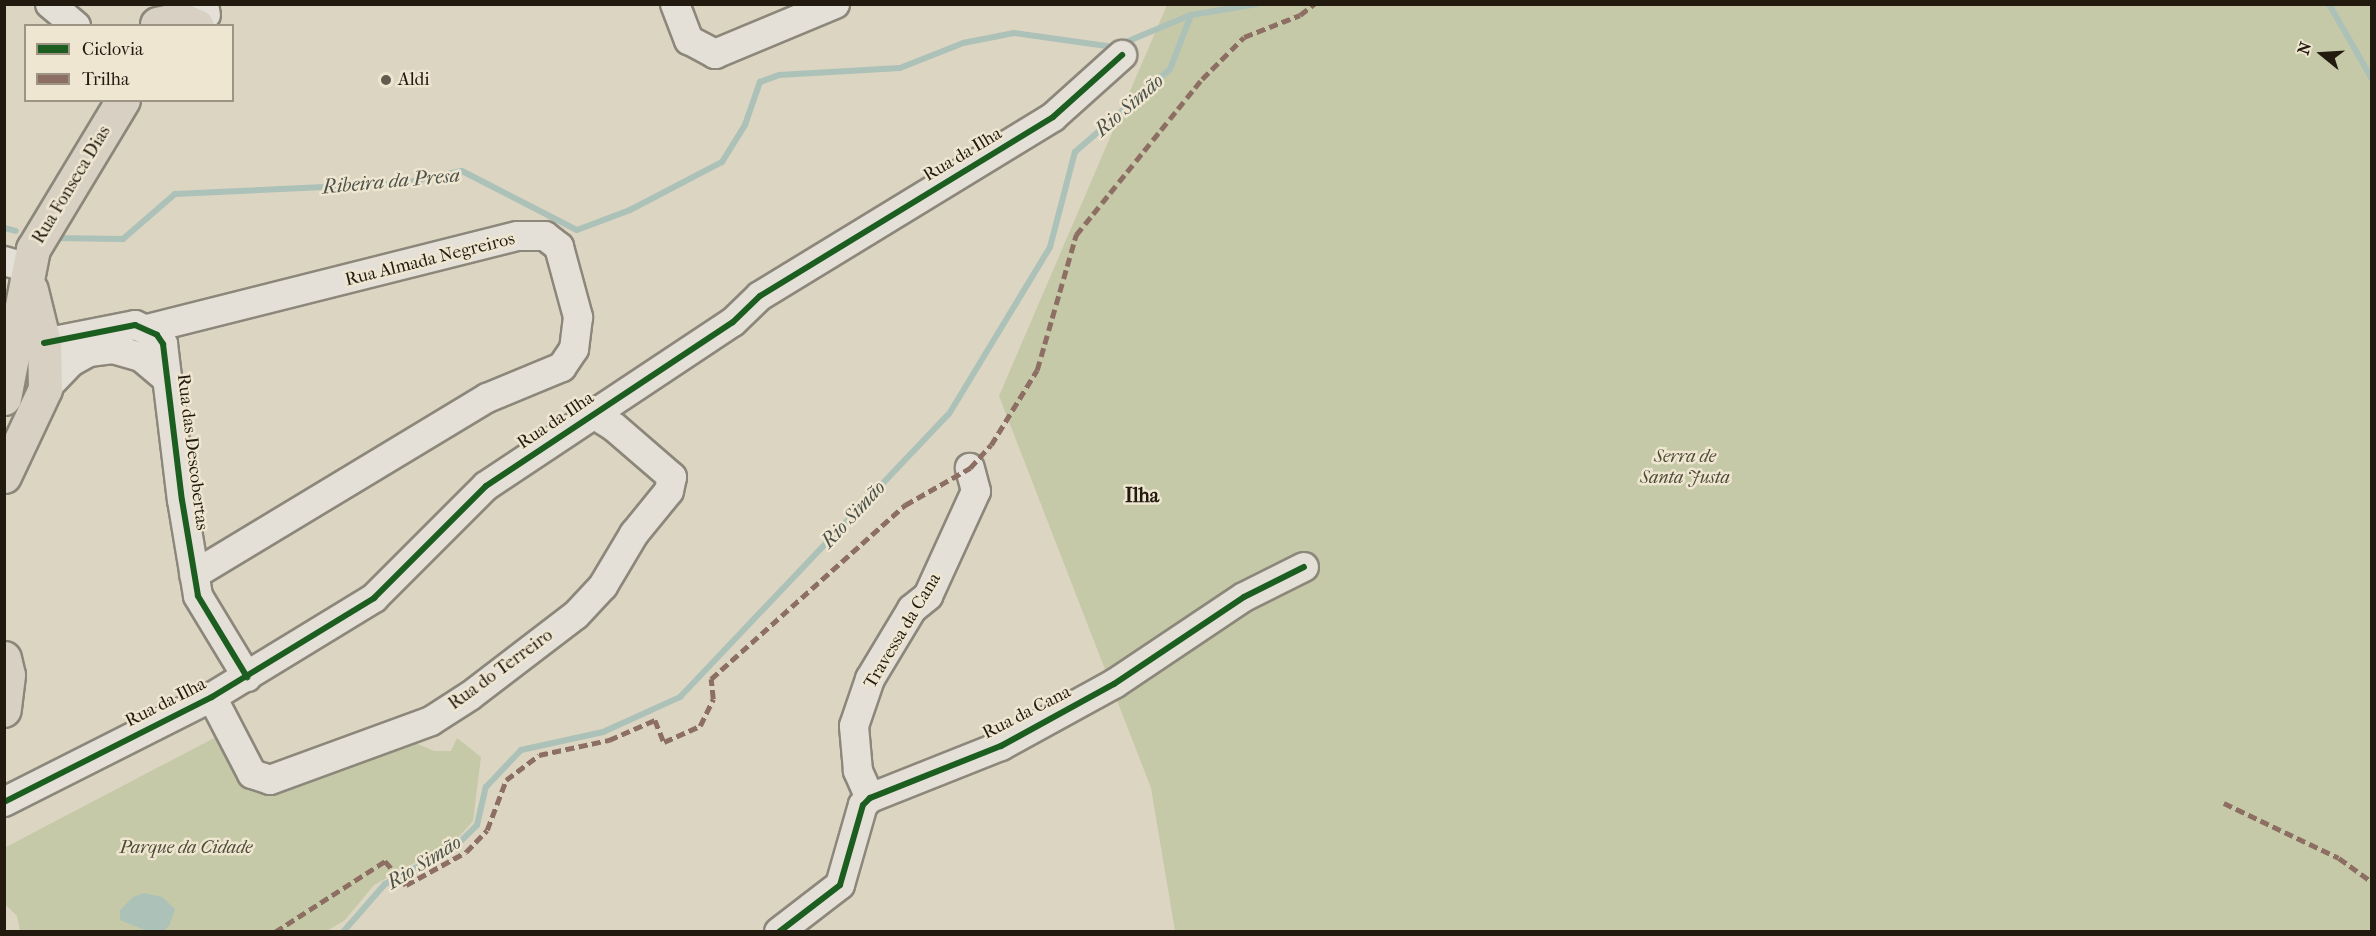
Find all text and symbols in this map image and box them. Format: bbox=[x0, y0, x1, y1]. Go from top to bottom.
legend bbox=[24, 24, 234, 102]
north arrow bbox=[2292, 24, 2352, 84]
text: Ciclovia bbox=[82, 39, 143, 60]
text: N bbox=[2293, 40, 2315, 57]
text: Trilha bbox=[82, 69, 129, 90]
place label: Aldi bbox=[398, 69, 430, 91]
water label: Rio Simão bbox=[1090, 69, 1168, 141]
marker: Aldi bbox=[379, 73, 393, 87]
street label: Rua Fonseca Dias bbox=[28, 122, 116, 248]
street label: Rua da Ilha bbox=[920, 123, 1006, 187]
water label: Ribeira da Presa bbox=[321, 163, 461, 199]
street label: Rua Almada Negreiros bbox=[343, 228, 517, 292]
street label: Rua das Descobertas bbox=[172, 373, 212, 531]
street label: Rua da Ilha bbox=[514, 388, 598, 454]
park label: Serra de Santa Justa bbox=[1640, 447, 1730, 490]
water label: Rio Simão bbox=[816, 475, 890, 553]
district label: Ilha bbox=[1125, 483, 1159, 507]
street label: Travessa da Cana bbox=[860, 569, 946, 693]
street label: Rua do Terreiro bbox=[445, 625, 557, 715]
street label: Rua da Ilha bbox=[122, 674, 210, 732]
street label: Rua da Cana bbox=[979, 682, 1075, 744]
water label: Rio Simão bbox=[382, 830, 466, 894]
park label: Parque da Cidade bbox=[119, 837, 253, 859]

